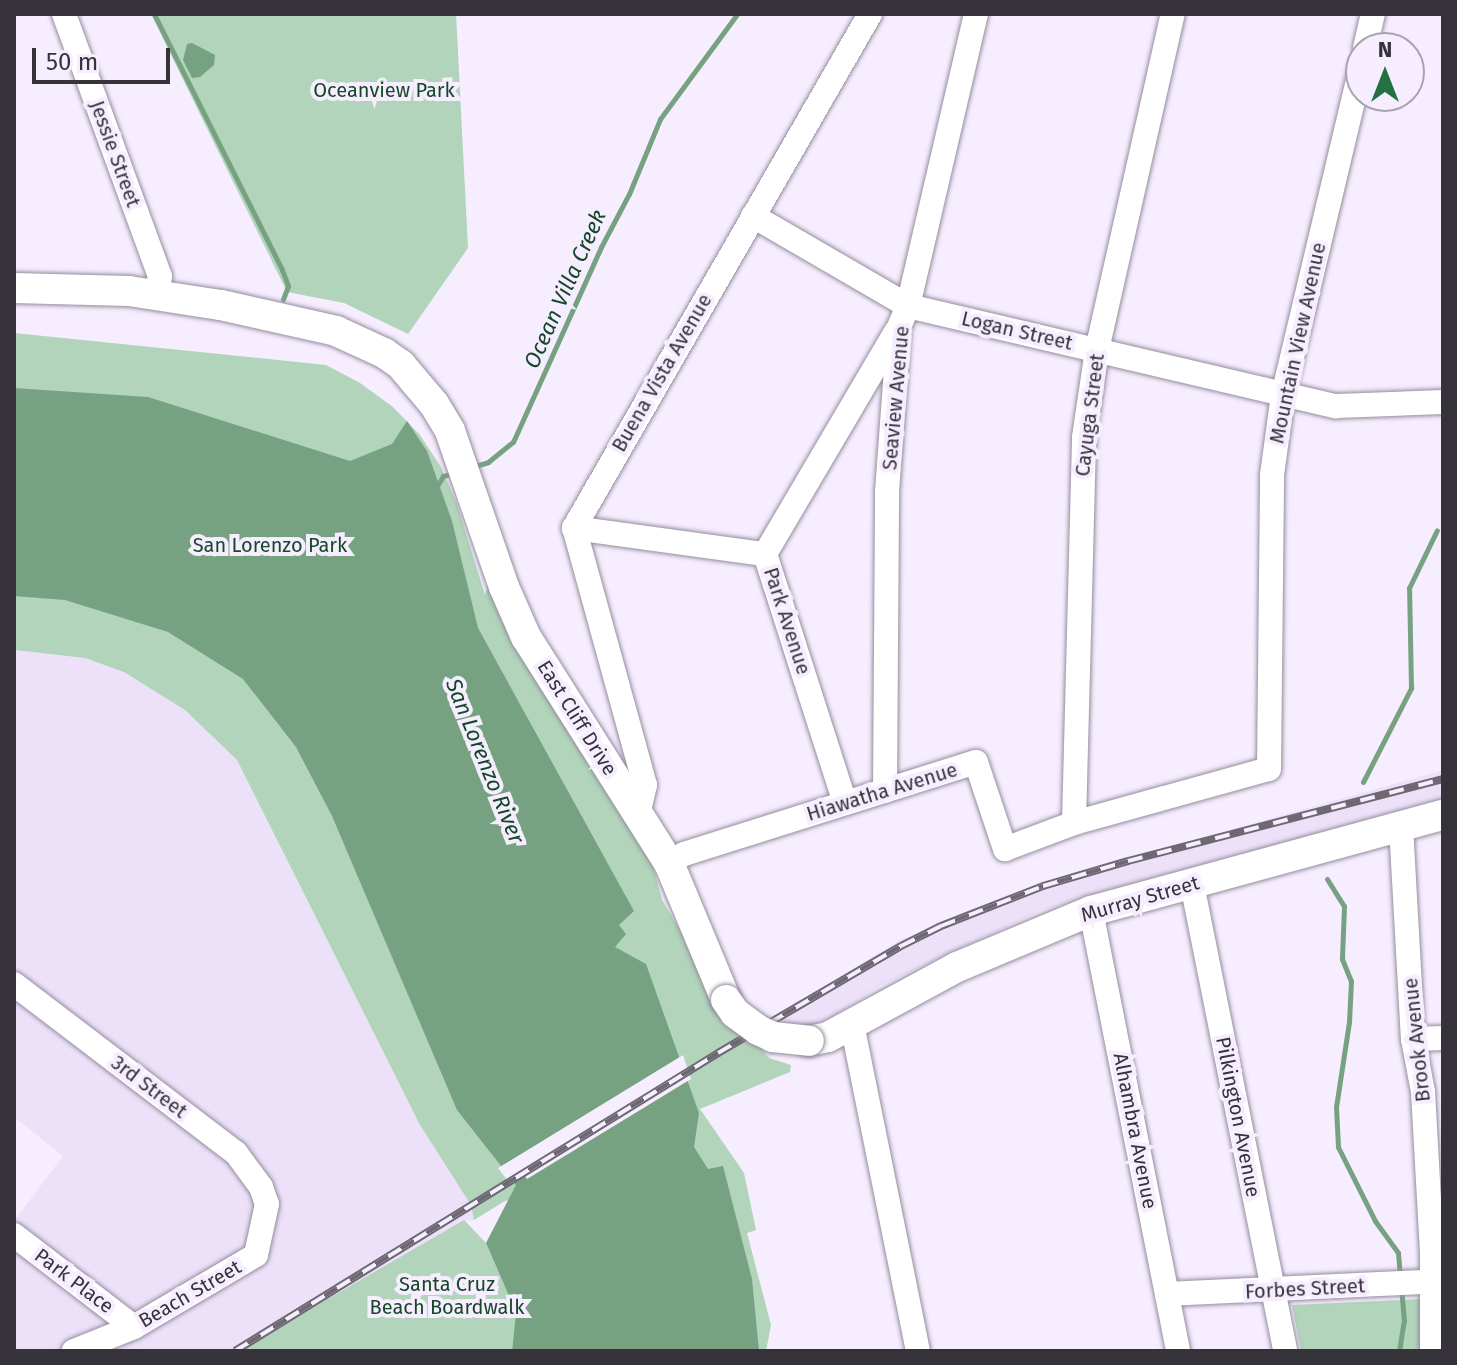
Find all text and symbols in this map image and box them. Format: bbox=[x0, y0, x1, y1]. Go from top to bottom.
scale bar bbox=[36, 32, 174, 82]
north arrow bbox=[1345, 32, 1425, 112]
text: N bbox=[1378, 36, 1392, 63]
text: 50 m bbox=[46, 48, 98, 76]
park label: Oceanview Park bbox=[313, 78, 455, 102]
street label: Jessie Street bbox=[85, 97, 145, 211]
water label: Ocean Villa Creek bbox=[518, 206, 612, 372]
street label: Mountain View Avenue bbox=[1265, 240, 1331, 446]
street label: Buena Vista Avenue bbox=[607, 290, 717, 456]
street label: Logan Street bbox=[959, 307, 1075, 355]
street label: Seaview Avenue bbox=[878, 325, 914, 471]
street label: Cayuga Street bbox=[1071, 352, 1109, 478]
park label: San Lorenzo Park bbox=[193, 533, 347, 557]
street label: Park Avenue bbox=[758, 564, 816, 678]
street label: East Cliff Drive bbox=[532, 656, 622, 780]
water label: San Lorenzo River bbox=[440, 675, 530, 847]
street label: Hiawatha Avenue bbox=[804, 758, 960, 826]
street label: Murray Street bbox=[1078, 871, 1202, 927]
street label: Brook Avenue bbox=[1399, 977, 1435, 1103]
street label: Pilkington Avenue bbox=[1211, 1035, 1265, 1199]
street label: 3rd Street bbox=[106, 1051, 192, 1123]
street label: Alhambra Avenue bbox=[1108, 1051, 1162, 1211]
street label: Park Place bbox=[30, 1243, 118, 1319]
street label: Beach Street bbox=[134, 1255, 246, 1333]
park label: Santa Cruz Beach Boardwalk bbox=[370, 1272, 524, 1319]
street label: Forbes Street bbox=[1244, 1274, 1366, 1304]

